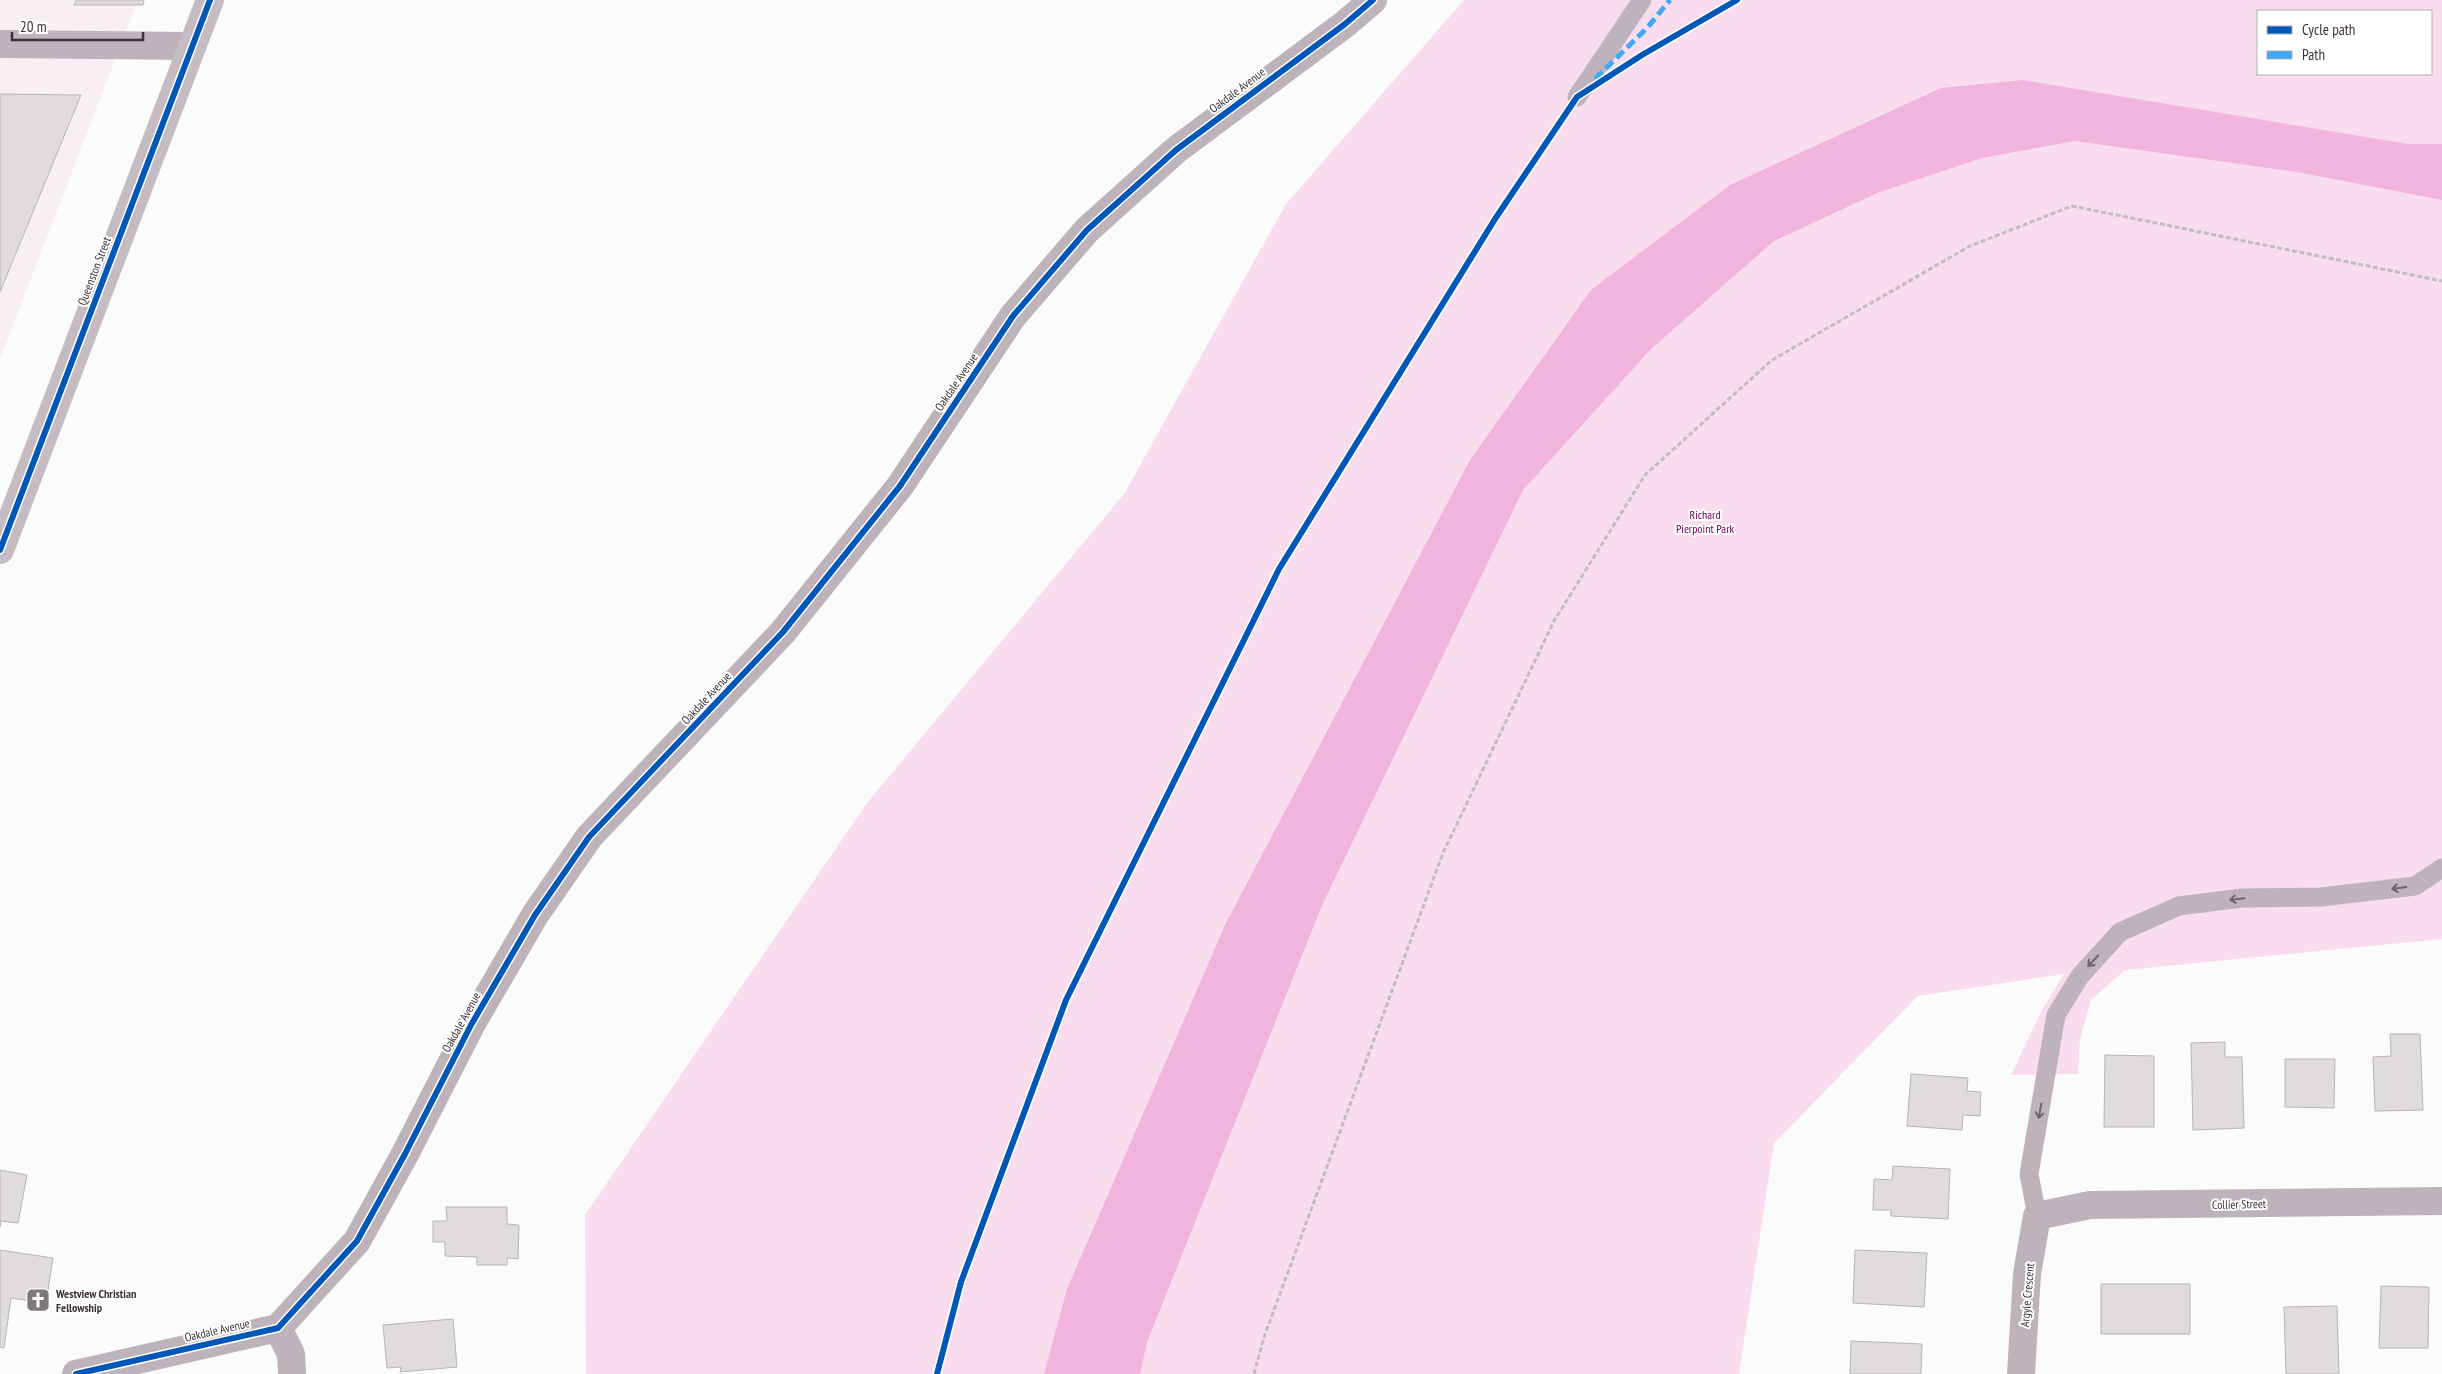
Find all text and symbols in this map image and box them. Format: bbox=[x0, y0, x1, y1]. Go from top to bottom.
scale bar bbox=[12, 10, 144, 42]
legend bbox=[2257, 10, 2432, 75]
text: 20 m bbox=[20, 17, 46, 36]
text: Cycle path bbox=[2302, 20, 2355, 39]
text: Path bbox=[2302, 45, 2325, 64]
street label: Oakdale Avenue bbox=[1206, 64, 1268, 116]
street label: Queenston Street bbox=[74, 234, 114, 307]
street label: Oakdale Avenue bbox=[931, 350, 981, 414]
park label: Richard Pierpoint Park bbox=[1676, 507, 1734, 536]
street label: Oakdale Avenue bbox=[678, 669, 734, 727]
one-way arrow bbox=[2391, 883, 2407, 893]
one-way arrow bbox=[2229, 894, 2245, 904]
one-way arrow bbox=[2087, 955, 2099, 968]
street label: Oakdale Avenue bbox=[438, 989, 484, 1055]
one-way arrow bbox=[2035, 1103, 2045, 1119]
street label: Collier Street bbox=[2212, 1196, 2267, 1212]
street label: Argyle Crescent bbox=[2017, 1262, 2037, 1328]
place label: Westview Christian Fellowship bbox=[55, 1286, 136, 1315]
church icon: Westview Christian Fellowship bbox=[25, 1287, 51, 1313]
street label: Oakdale Avenue bbox=[183, 1315, 251, 1345]

